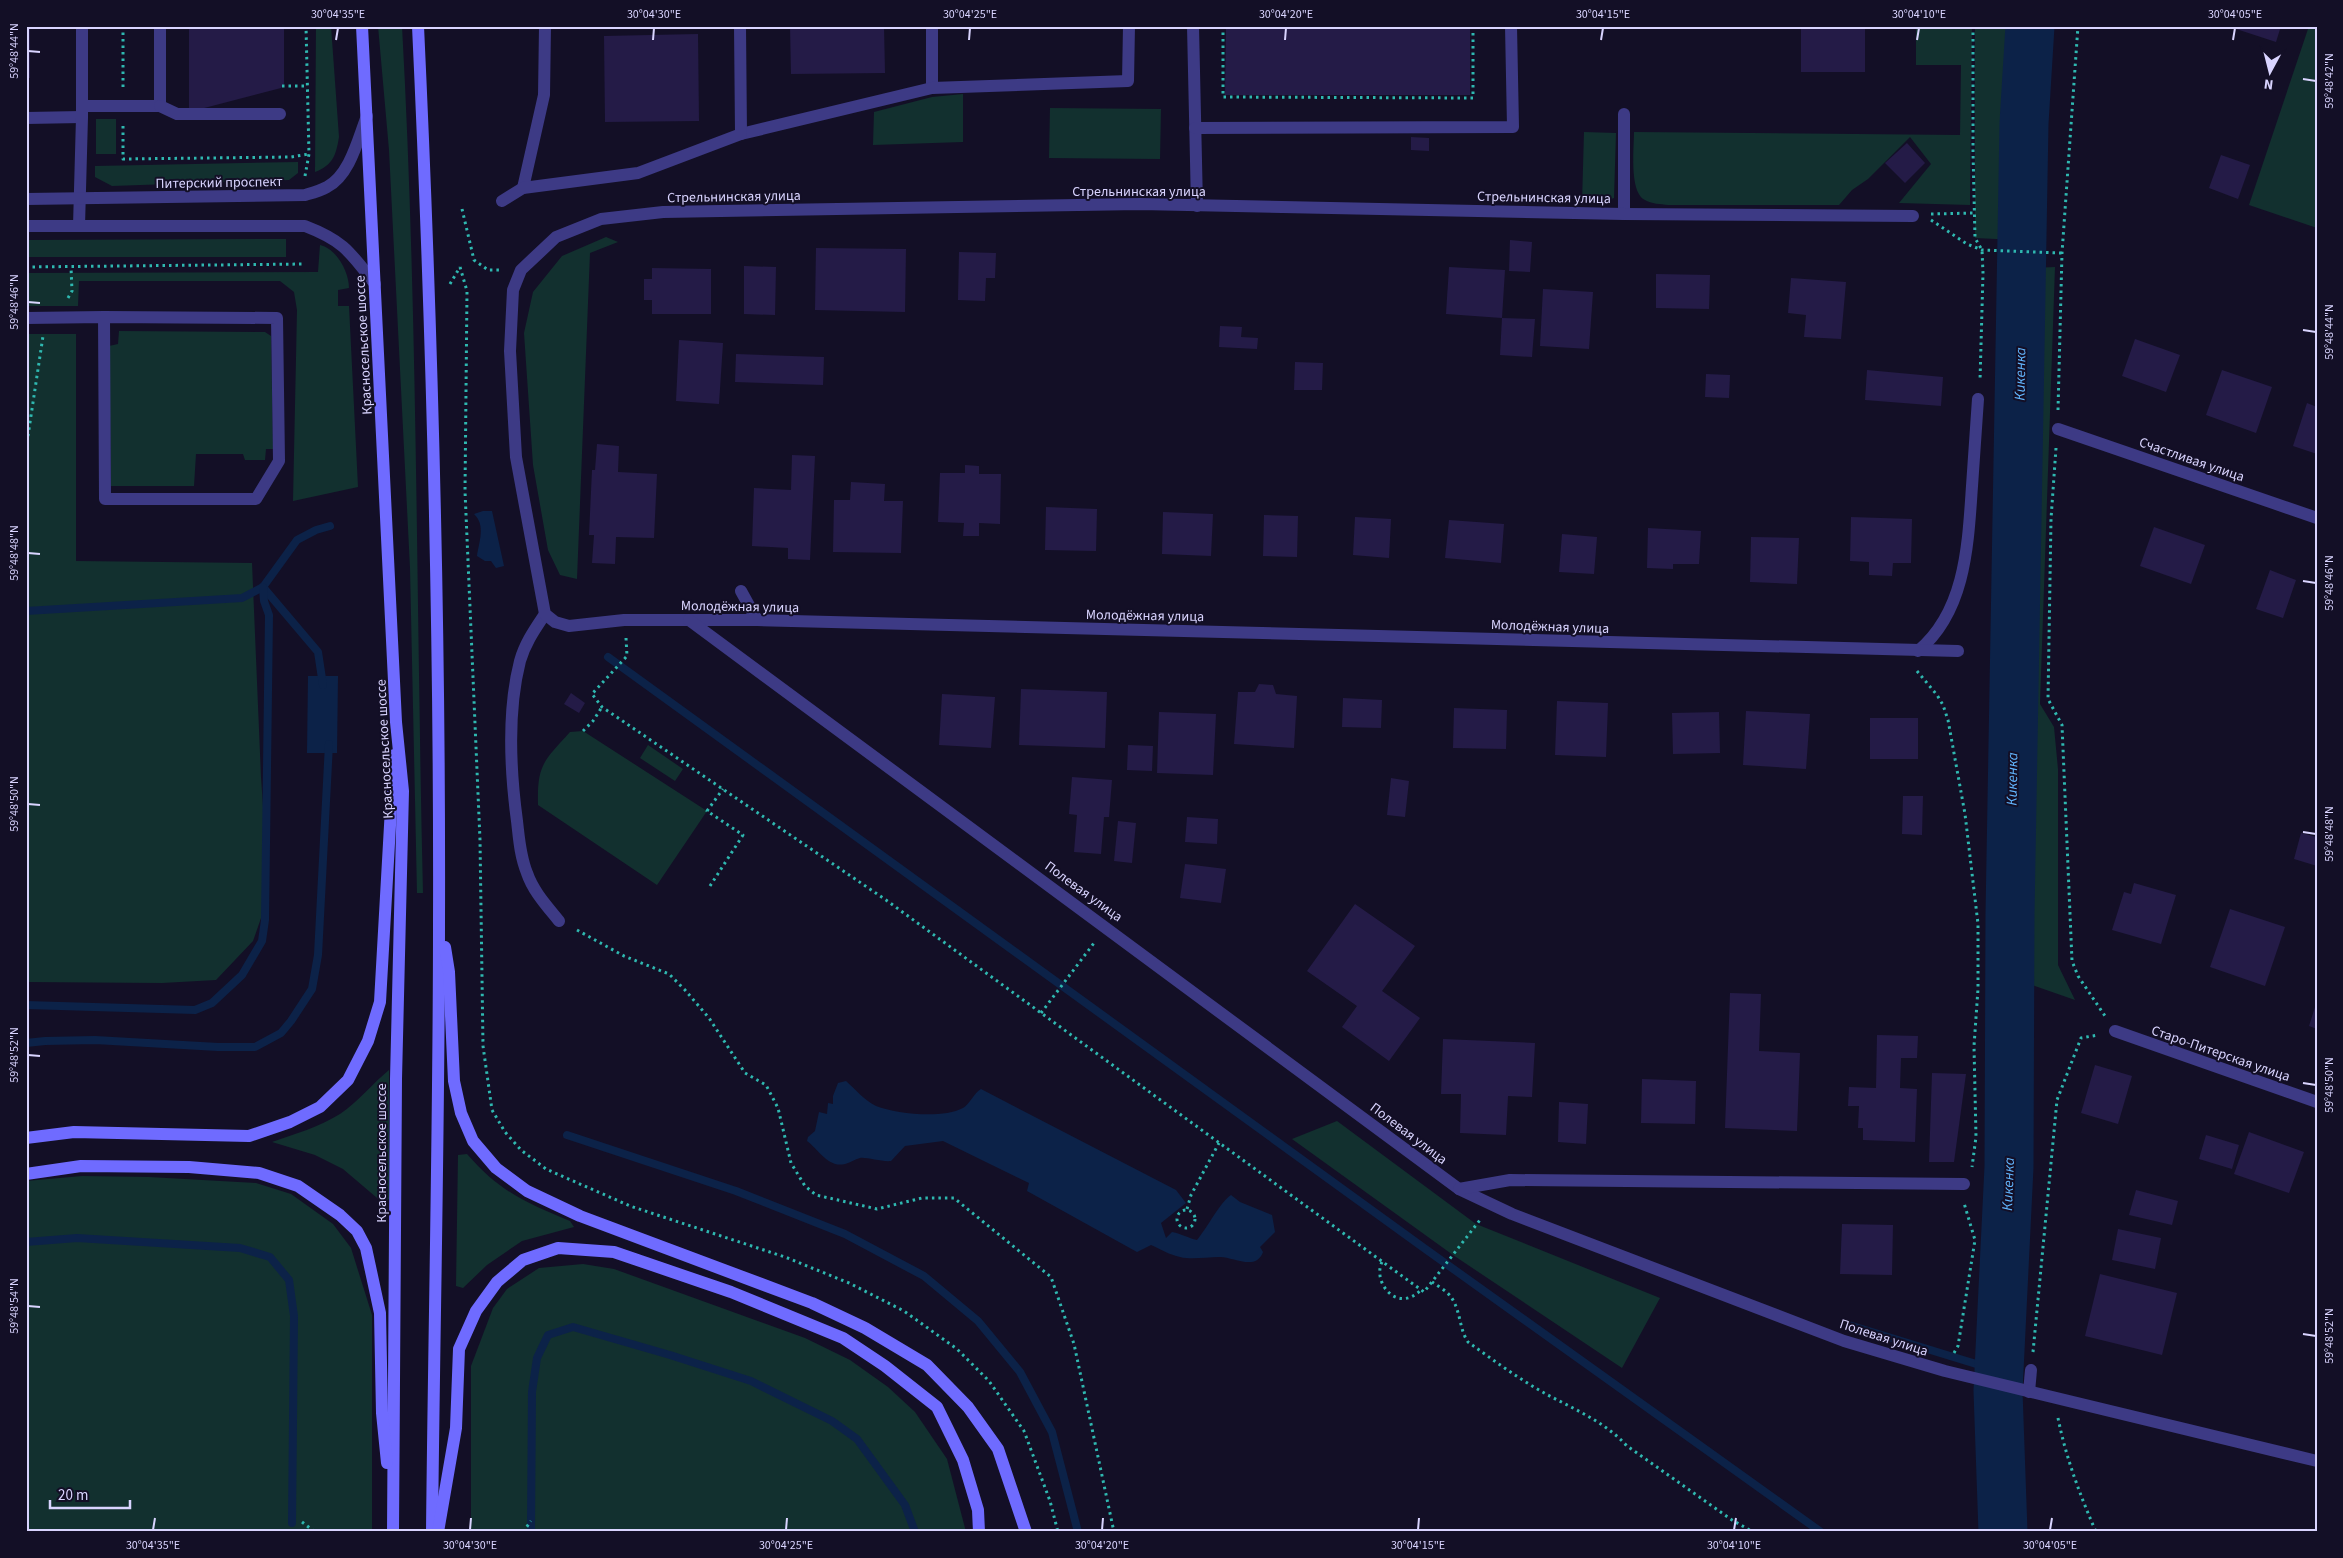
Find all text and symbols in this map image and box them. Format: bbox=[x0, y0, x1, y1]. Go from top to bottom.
text: 30°04'35"E bbox=[311, 6, 365, 23]
text: 30°04'30"E bbox=[627, 6, 681, 23]
text: 30°04'25"E bbox=[943, 6, 997, 23]
text: 30°04'20"E bbox=[1259, 6, 1313, 23]
text: 30°04'15"E bbox=[1576, 6, 1630, 23]
text: 30°04'10"E bbox=[1892, 6, 1946, 23]
text: 30°04'05"E bbox=[2208, 6, 2262, 23]
text: 59°48'44"N bbox=[6, 23, 23, 79]
north arrow bbox=[2246, 48, 2296, 98]
text: 59°48'42"N bbox=[2321, 53, 2338, 109]
text: N bbox=[2263, 73, 2274, 94]
street label: Питерский проспект bbox=[155, 172, 283, 194]
street label: Стрельнинская улица bbox=[1072, 182, 1206, 202]
street label: Стрельнинская улица bbox=[667, 186, 801, 208]
street label: Стрельнинская улица bbox=[1477, 187, 1611, 209]
text: 59°48'46"N bbox=[6, 274, 23, 330]
street label: Красносельское шоссе bbox=[350, 275, 378, 415]
text: 59°48'44"N bbox=[2321, 304, 2338, 360]
water label: Кикенка bbox=[2010, 347, 2031, 401]
street label: Счастливая улица bbox=[2136, 433, 2247, 487]
text: 59°48'48"N bbox=[6, 525, 23, 581]
text: 59°48'46"N bbox=[2321, 555, 2338, 611]
street label: Молодёжная улица bbox=[681, 596, 799, 618]
street label: Молодёжная улица bbox=[1086, 605, 1204, 627]
street label: Молодёжная улица bbox=[1490, 615, 1609, 639]
street label: Красносельское шоссе bbox=[371, 679, 399, 819]
water label: Кикенка bbox=[2002, 752, 2023, 806]
text: 59°48'50"N bbox=[6, 776, 23, 832]
text: 59°48'48"N bbox=[2321, 806, 2338, 862]
street label: Полевая улица bbox=[1040, 857, 1126, 927]
street label: Старо-Питерская улица bbox=[2149, 1021, 2293, 1087]
text: 59°48'52"N bbox=[6, 1027, 23, 1083]
text: 59°48'50"N bbox=[2321, 1057, 2338, 1113]
street label: Красносельское шоссе bbox=[372, 1083, 392, 1223]
street label: Полевая улица bbox=[1366, 1098, 1451, 1169]
water label: Кикенка bbox=[1997, 1157, 2020, 1211]
text: 59°48'54"N bbox=[6, 1278, 23, 1334]
text: 59°48'52"N bbox=[2321, 1308, 2338, 1364]
street label: Полевая улица bbox=[1837, 1314, 1930, 1362]
scale bar bbox=[50, 1478, 130, 1510]
text: 20 m bbox=[58, 1485, 88, 1506]
text: 30°04'35"E bbox=[126, 1537, 180, 1554]
text: 30°04'30"E bbox=[443, 1537, 497, 1554]
text: 30°04'25"E bbox=[759, 1537, 813, 1554]
text: 30°04'20"E bbox=[1075, 1537, 1129, 1554]
text: 30°04'15"E bbox=[1391, 1537, 1445, 1554]
text: 30°04'10"E bbox=[1707, 1537, 1761, 1554]
text: 30°04'05"E bbox=[2023, 1537, 2077, 1554]

